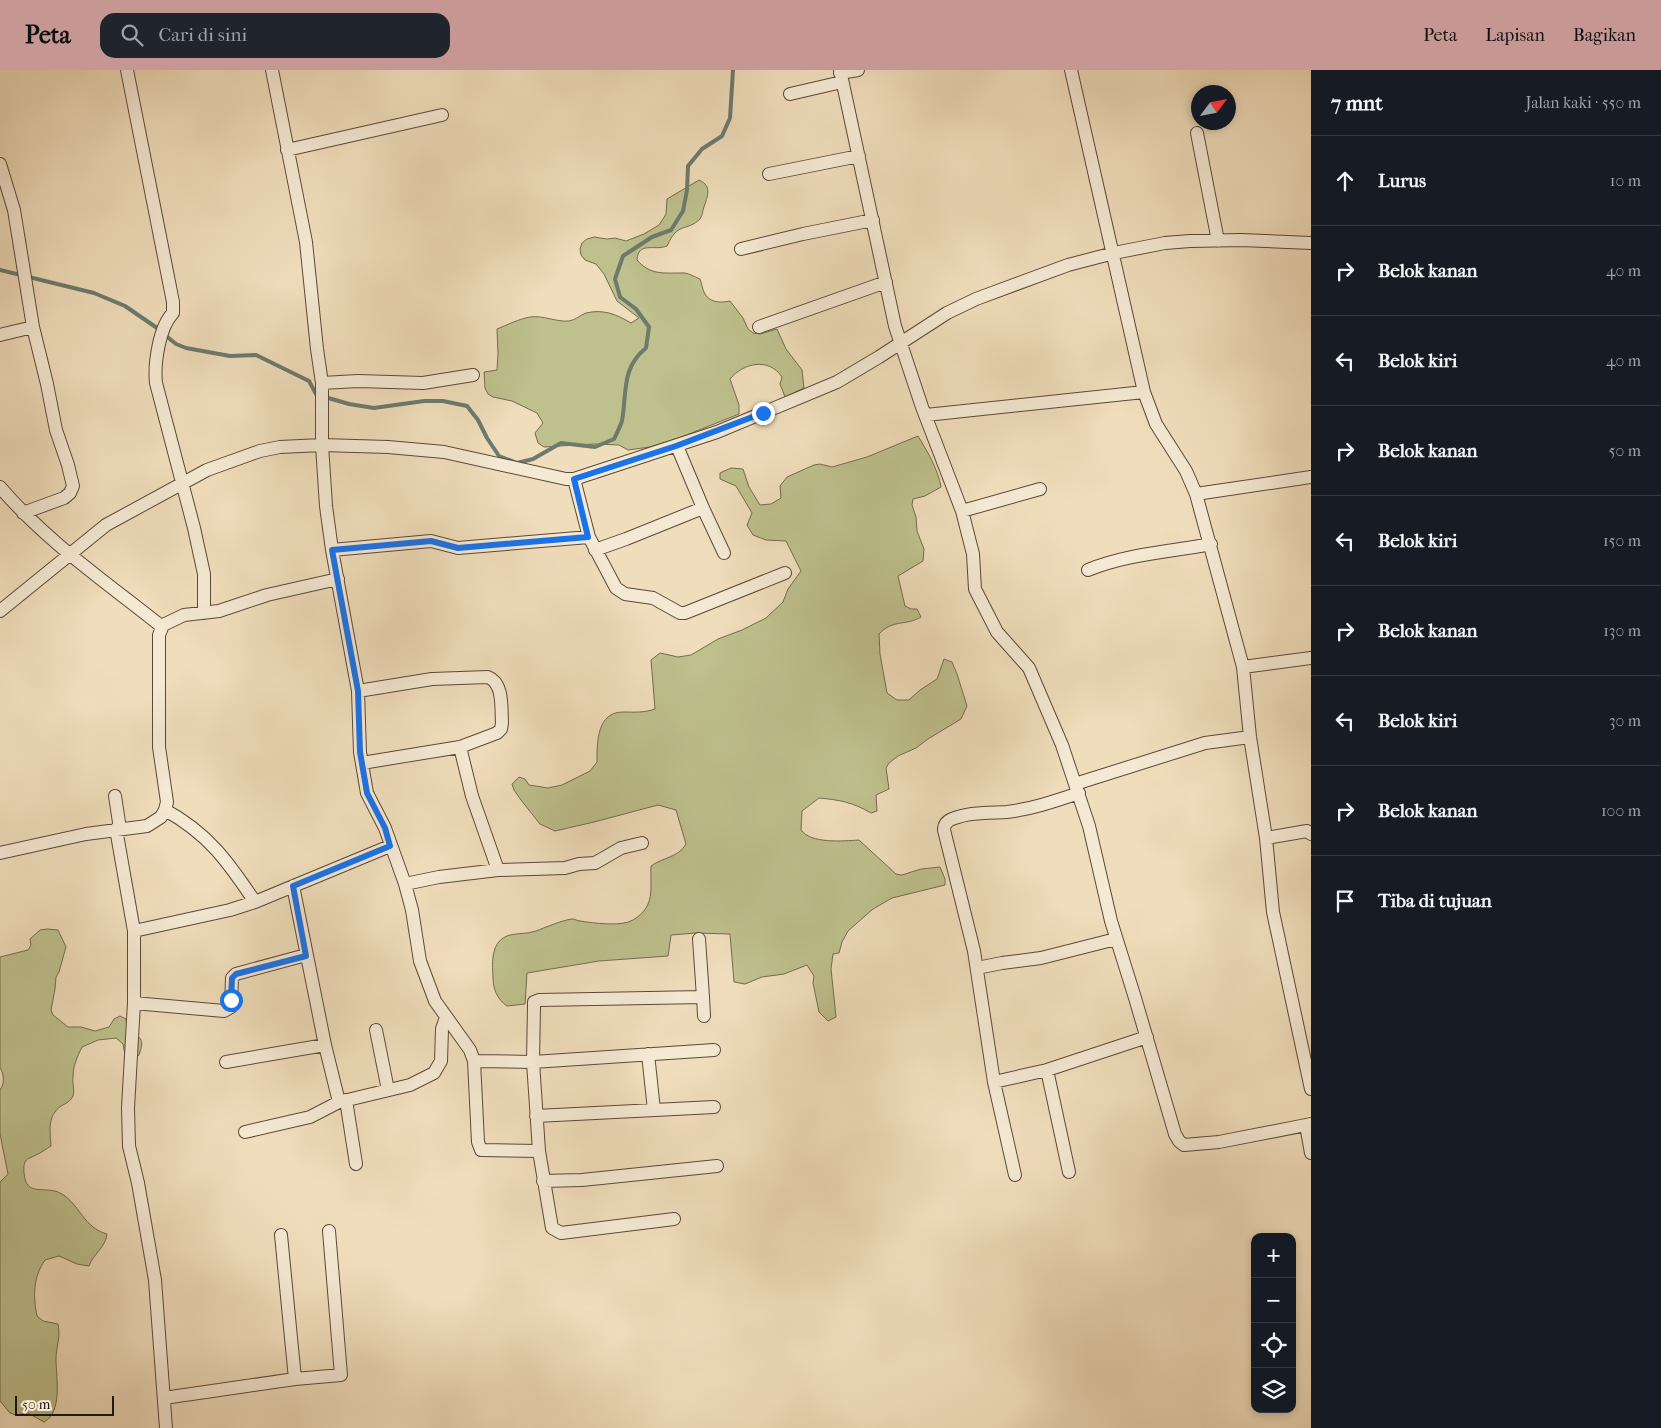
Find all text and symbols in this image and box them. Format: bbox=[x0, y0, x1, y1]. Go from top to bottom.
search box bbox=[100, 13, 450, 58]
text: Peta bbox=[25, 21, 70, 49]
icon: search bbox=[118, 21, 146, 49]
text: Cari di sini bbox=[158, 24, 247, 46]
text: Peta bbox=[1423, 25, 1457, 46]
text: Lapisan bbox=[1485, 25, 1545, 46]
text: Bagikan bbox=[1573, 25, 1636, 46]
north arrow bbox=[1191, 85, 1236, 130]
text: 7 mnt bbox=[1331, 91, 1383, 115]
text: Jalan kaki · 550 m bbox=[1525, 93, 1641, 112]
icon: ahead bbox=[1331, 167, 1359, 195]
text: Lurus bbox=[1378, 170, 1426, 192]
text: 10 m bbox=[1610, 171, 1641, 190]
icon: right bbox=[1331, 257, 1359, 285]
text: Belok kanan bbox=[1378, 260, 1478, 282]
text: 40 m bbox=[1606, 261, 1641, 280]
icon: left bbox=[1331, 347, 1359, 375]
text: Belok kiri bbox=[1378, 350, 1457, 372]
text: 40 m bbox=[1606, 351, 1641, 370]
route end bbox=[752, 402, 775, 425]
icon: right bbox=[1331, 437, 1359, 465]
text: Belok kanan bbox=[1378, 440, 1478, 462]
text: 50 m bbox=[1609, 441, 1641, 460]
icon: left bbox=[1331, 527, 1359, 555]
text: Belok kiri bbox=[1378, 530, 1457, 552]
text: 150 m bbox=[1603, 531, 1641, 550]
icon: right bbox=[1331, 617, 1359, 645]
text: Belok kanan bbox=[1378, 620, 1478, 642]
text: 130 m bbox=[1603, 621, 1641, 640]
icon: left bbox=[1331, 707, 1359, 735]
text: Belok kiri bbox=[1378, 710, 1457, 732]
text: 30 m bbox=[1609, 711, 1641, 730]
icon: right bbox=[1331, 797, 1359, 825]
text: Belok kanan bbox=[1378, 800, 1478, 822]
text: 100 m bbox=[1601, 801, 1641, 820]
icon: arrive bbox=[1331, 887, 1359, 915]
text: Tiba di tujuan bbox=[1378, 890, 1492, 912]
route start bbox=[220, 989, 243, 1012]
map controls bbox=[1251, 1233, 1296, 1413]
button: + bbox=[1251, 1233, 1296, 1278]
button: − bbox=[1251, 1278, 1296, 1323]
button: locate bbox=[1251, 1323, 1296, 1368]
button: layers bbox=[1251, 1368, 1296, 1413]
scale bar bbox=[15, 1393, 114, 1416]
text: 50 m bbox=[22, 1396, 50, 1413]

